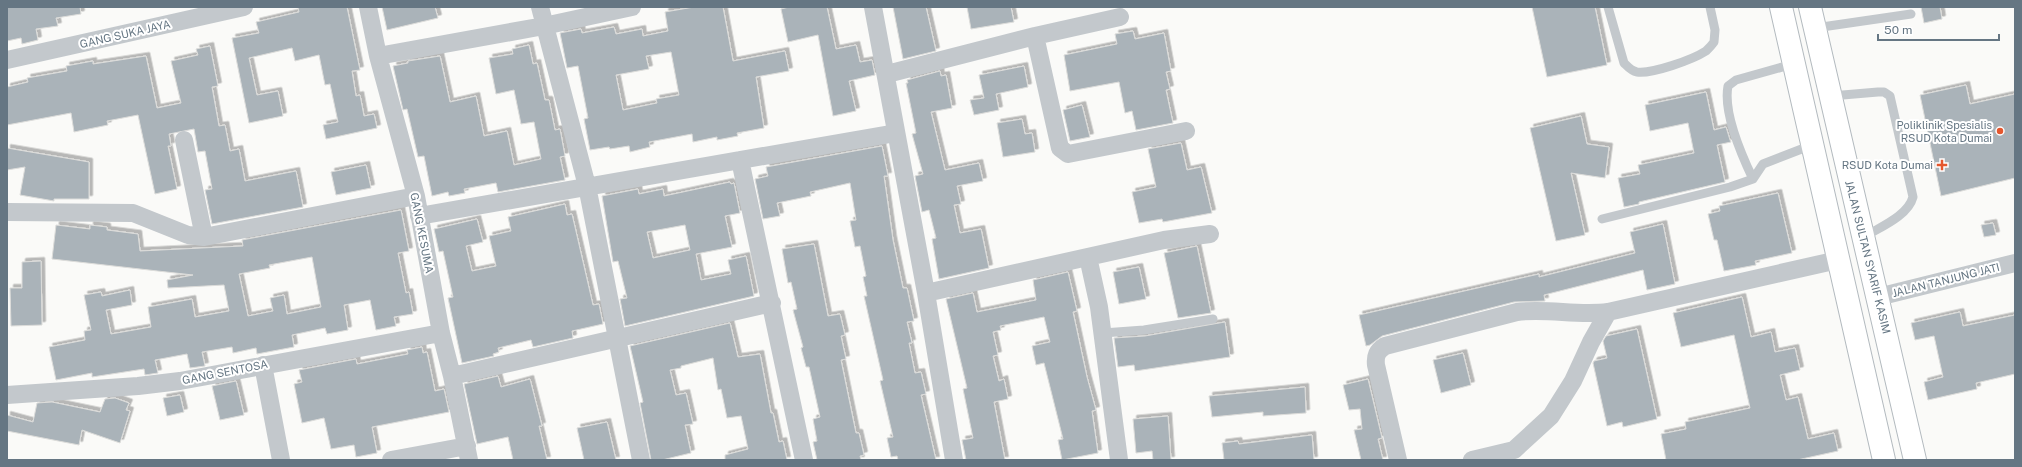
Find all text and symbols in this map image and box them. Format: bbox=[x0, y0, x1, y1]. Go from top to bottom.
scale bar bbox=[1878, 16, 1999, 42]
street label: GANG SUKA JAYA bbox=[79, 18, 172, 50]
text: 50 m bbox=[1884, 23, 1912, 37]
place label: Poliklinik Spesialis RSUD Kota Dumai bbox=[1897, 119, 1992, 144]
marker: Poliklinik Spesialis RSUD Kota Dumai bbox=[1995, 126, 2005, 136]
place label: RSUD Kota Dumai bbox=[1842, 159, 1933, 171]
marker: RSUD Kota Dumai bbox=[1936, 159, 1948, 171]
street label: JALAN SULTAN SYARIF KASIM bbox=[1843, 179, 1893, 335]
street label: GANG KESUMA bbox=[408, 192, 436, 275]
street label: JALAN TANJUNG JATI bbox=[1891, 261, 2001, 299]
street label: GANG SENTOSA bbox=[181, 358, 269, 386]

